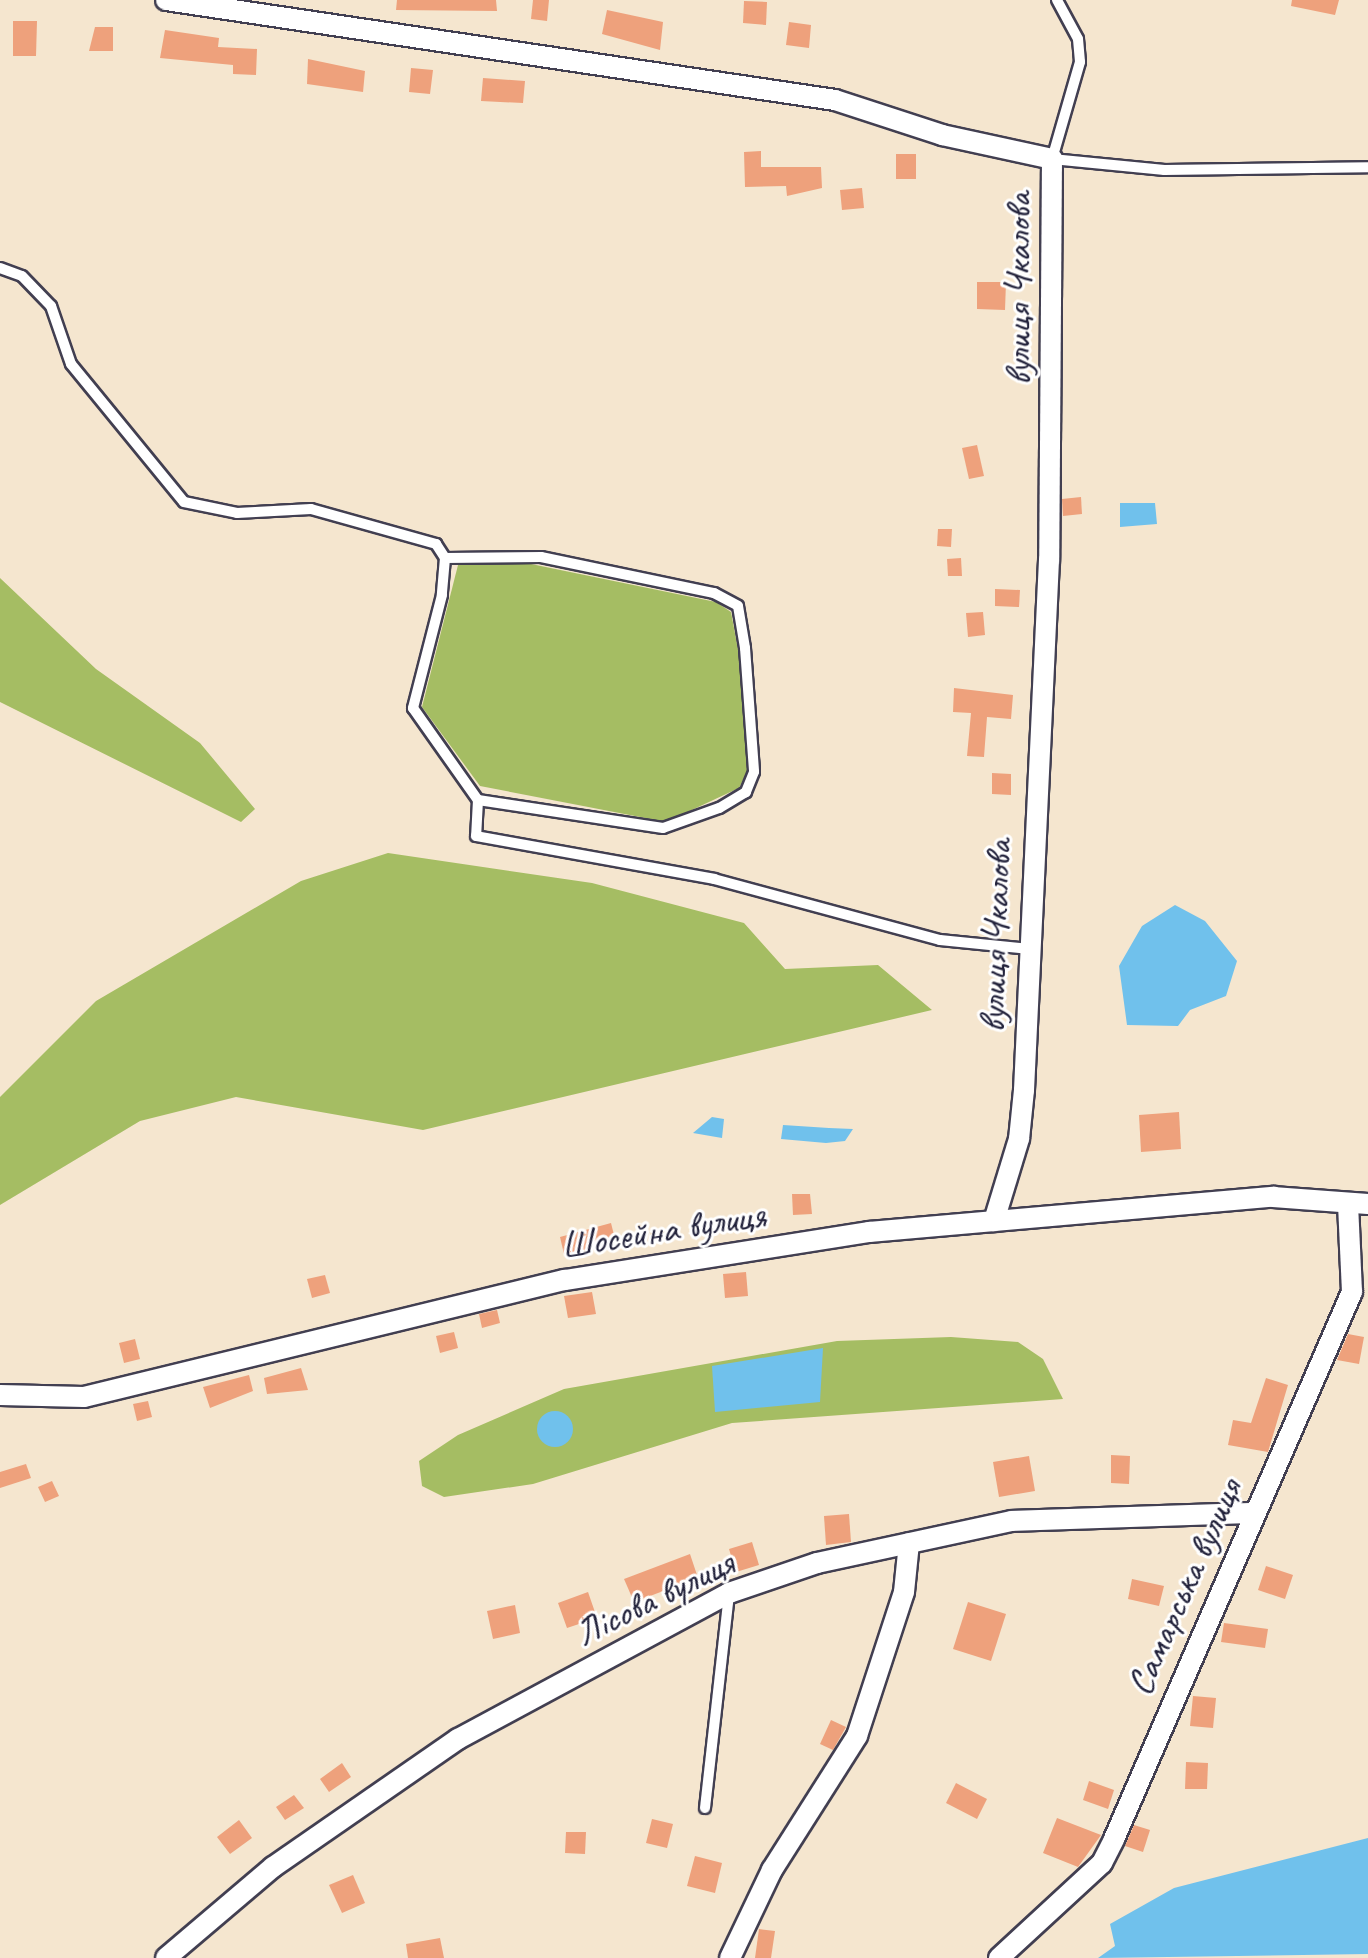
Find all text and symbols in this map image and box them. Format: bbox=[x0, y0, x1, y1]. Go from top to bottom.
street label: вулиця Чкалова bbox=[995, 193, 1041, 385]
street label: вулиця Чкалова bbox=[969, 839, 1021, 1033]
street label: Шосейна вулиця bbox=[557, 1191, 769, 1269]
street label: Самарська вулиця bbox=[1116, 1473, 1252, 1701]
street label: Лісова вулиця bbox=[566, 1540, 742, 1656]

